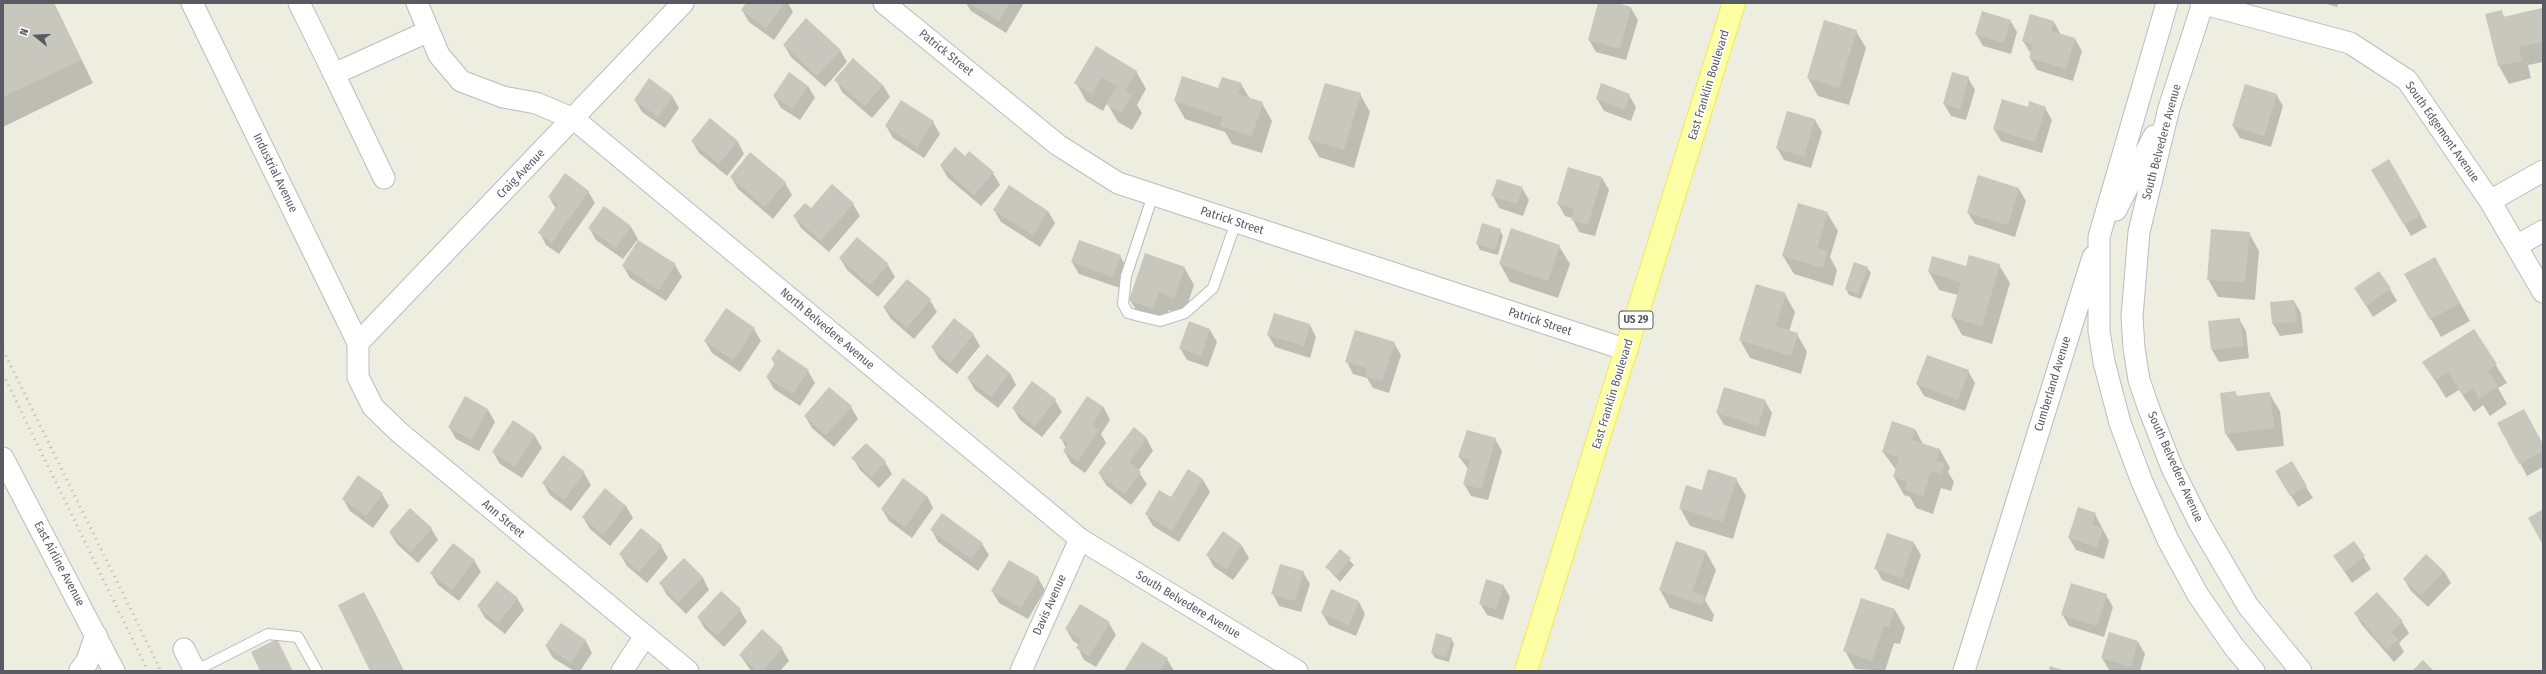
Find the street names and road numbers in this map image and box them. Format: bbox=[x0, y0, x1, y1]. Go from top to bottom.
street label: Patrick Street bbox=[916, 27, 976, 79]
street label: East Franklin Boulevard bbox=[1685, 28, 1733, 142]
street label: South Edgemont Avenue bbox=[2402, 79, 2482, 185]
street label: South Belvedere Avenue bbox=[2140, 82, 2184, 202]
street label: Industrial Avenue bbox=[250, 131, 300, 215]
street label: Craig Avenue bbox=[494, 146, 548, 202]
street label: Patrick Street bbox=[1199, 204, 1265, 238]
street label: North Belvedere Avenue bbox=[777, 285, 877, 373]
street label: Patrick Street bbox=[1507, 305, 1573, 339]
road number: US 29 bbox=[1619, 311, 1653, 329]
street label: Cumberland Avenue bbox=[2032, 335, 2074, 433]
street label: East Franklin Boulevard bbox=[1589, 337, 1637, 451]
street label: South Belvedere Avenue bbox=[2144, 410, 2206, 524]
street label: Ann Street bbox=[479, 497, 527, 541]
street label: East Airline Avenue bbox=[31, 519, 87, 609]
street label: South Belvedere Avenue bbox=[1133, 568, 1243, 642]
street label: Davis Avenue bbox=[1030, 572, 1070, 638]

